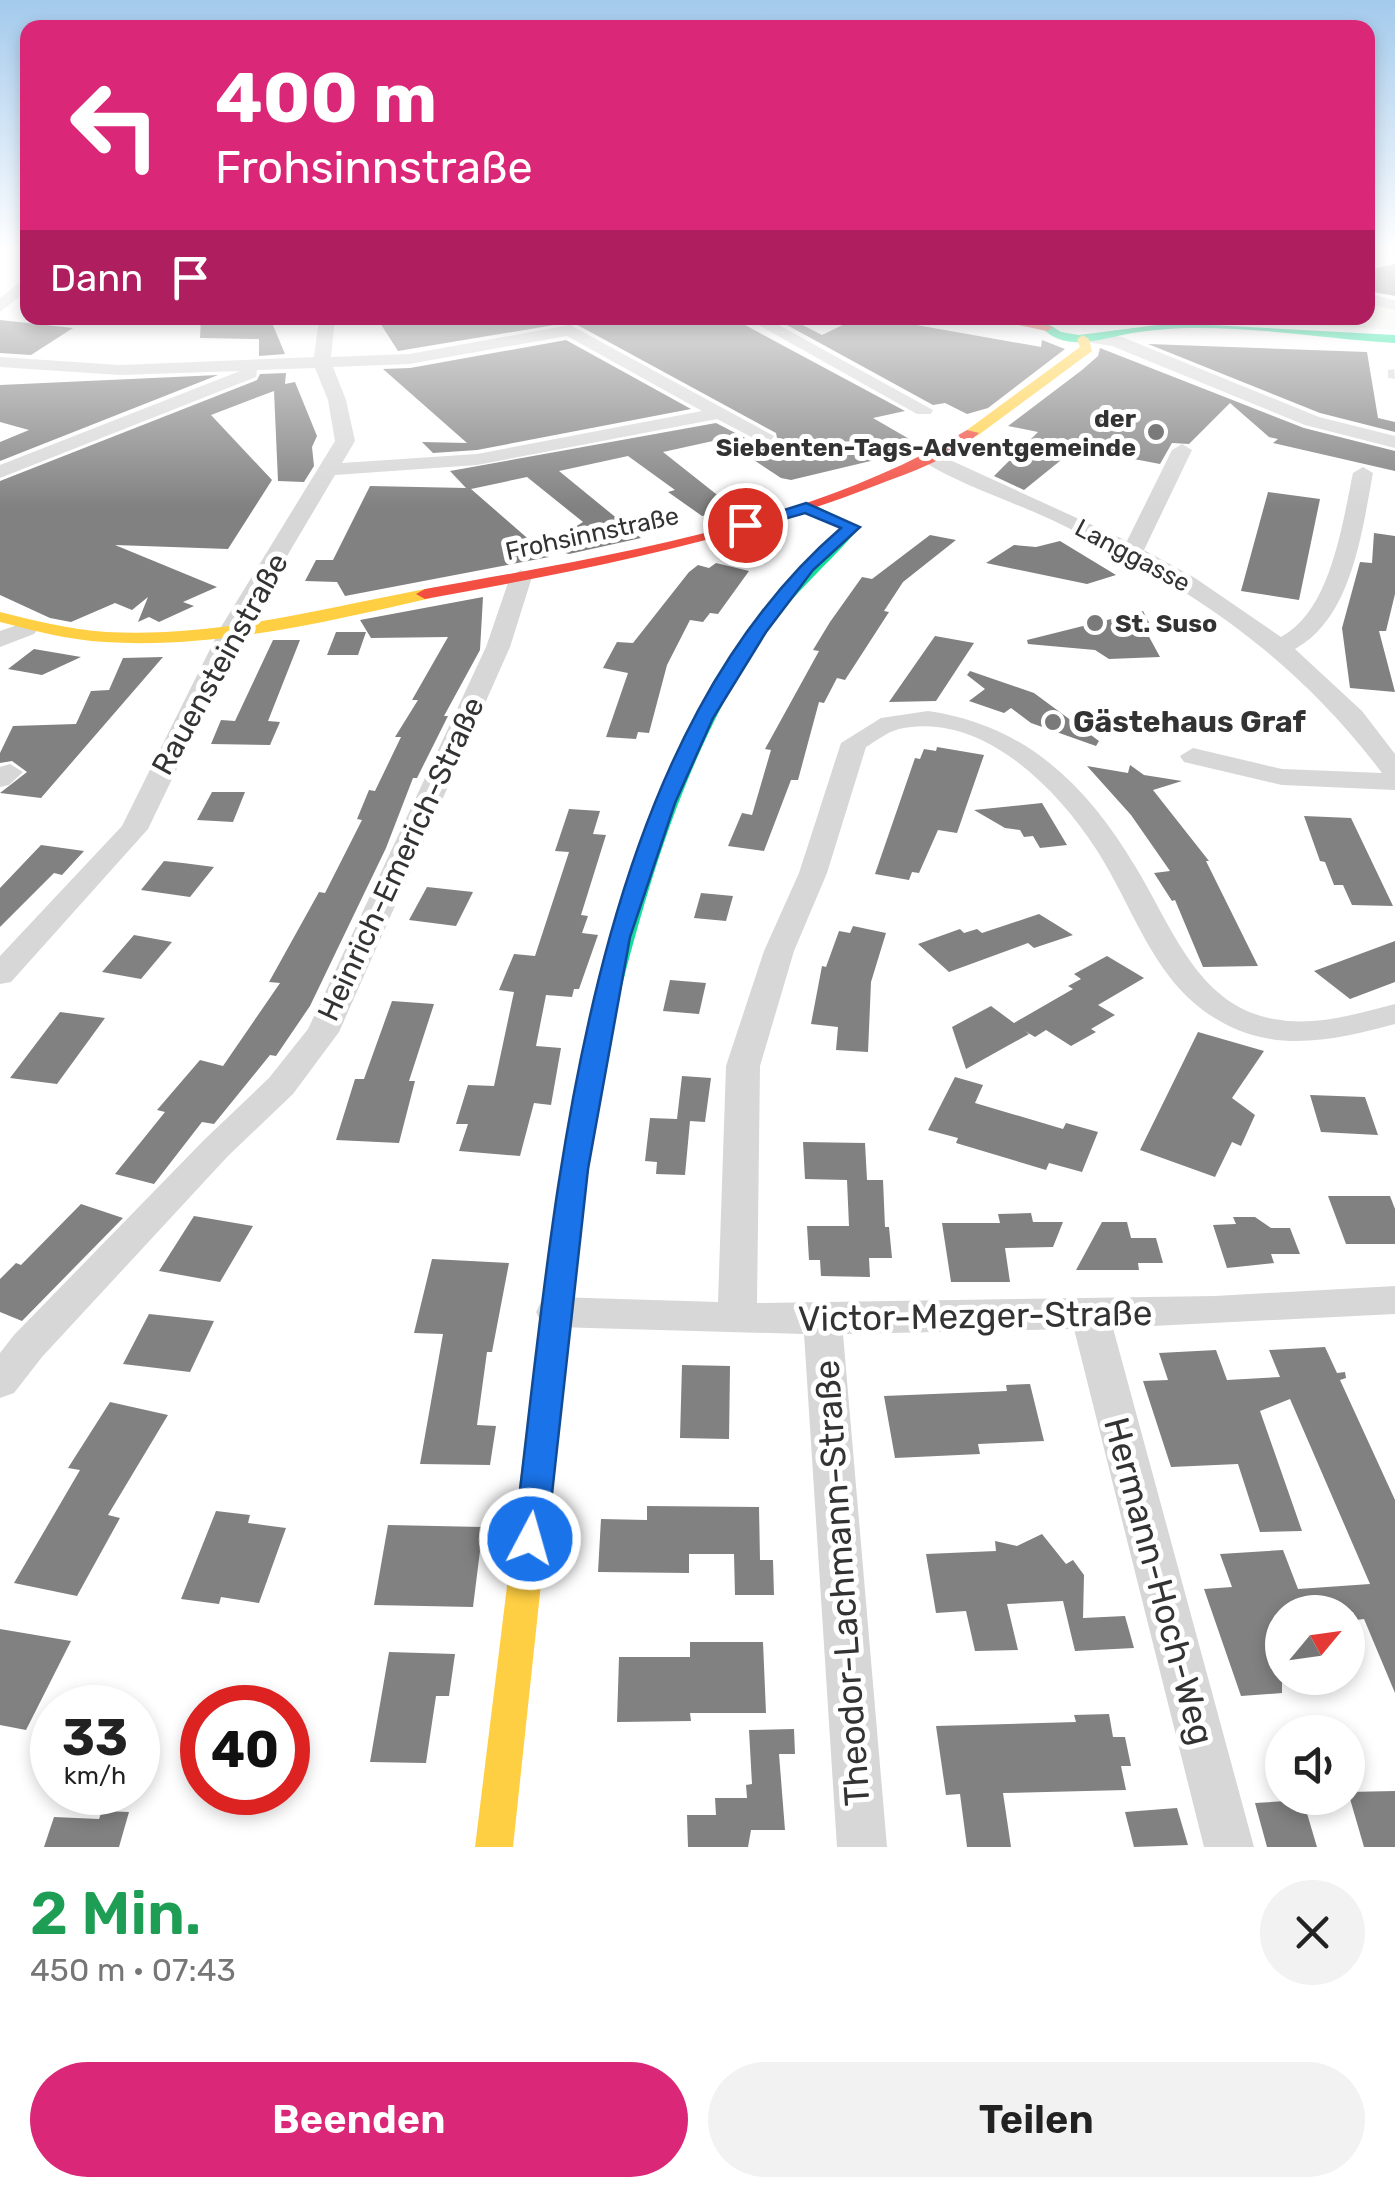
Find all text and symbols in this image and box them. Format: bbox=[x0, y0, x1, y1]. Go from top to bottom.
text: 400 m bbox=[215, 57, 437, 140]
icon: left bbox=[50, 60, 180, 190]
text: Frohsinnstraße bbox=[215, 141, 533, 194]
icon: arrive bbox=[163, 250, 218, 305]
text: Dann bbox=[50, 255, 143, 301]
place label: der Siebenten-Tags-Adventgemeinde bbox=[716, 404, 1137, 462]
marker: der Siebenten-Tags-Adventgemeinde bbox=[1145, 421, 1167, 443]
pin bbox=[703, 483, 788, 568]
icon: arrive bbox=[718, 498, 773, 553]
street label: Frohsinnstraße bbox=[503, 501, 681, 566]
street label: Langgasse bbox=[1070, 513, 1195, 598]
street label: Rauensteinstraße bbox=[144, 547, 296, 781]
place label: St. Suso bbox=[1115, 609, 1217, 638]
marker: St. Suso bbox=[1084, 612, 1106, 634]
street label: Heinrich-Emerich-Straße bbox=[310, 691, 492, 1027]
place label: Gästehaus Graf bbox=[1073, 704, 1307, 740]
marker: Gästehaus Graf bbox=[1042, 711, 1064, 733]
street label: Victor-Mezger-Straße bbox=[797, 1292, 1153, 1340]
street label: Theodor-Lachmann-Straße bbox=[805, 1359, 879, 1807]
street label: Hermann-Hoch-Weg bbox=[1095, 1413, 1223, 1749]
position arrow bbox=[478, 1487, 582, 1591]
north arrow bbox=[1265, 1595, 1365, 1695]
map controls bbox=[1265, 1595, 1365, 1815]
speed limit sign: 40 bbox=[180, 1685, 310, 1815]
text: 33 bbox=[62, 1708, 128, 1768]
button: sound bbox=[1265, 1715, 1365, 1815]
text: km/h bbox=[64, 1761, 126, 1790]
text: 2 Min. bbox=[30, 1878, 201, 1949]
button: close bbox=[1260, 1880, 1365, 1985]
text: 450 m · 07:43 bbox=[30, 1951, 236, 1989]
button: Beenden bbox=[30, 2062, 688, 2177]
button: Teilen bbox=[708, 2062, 1365, 2177]

